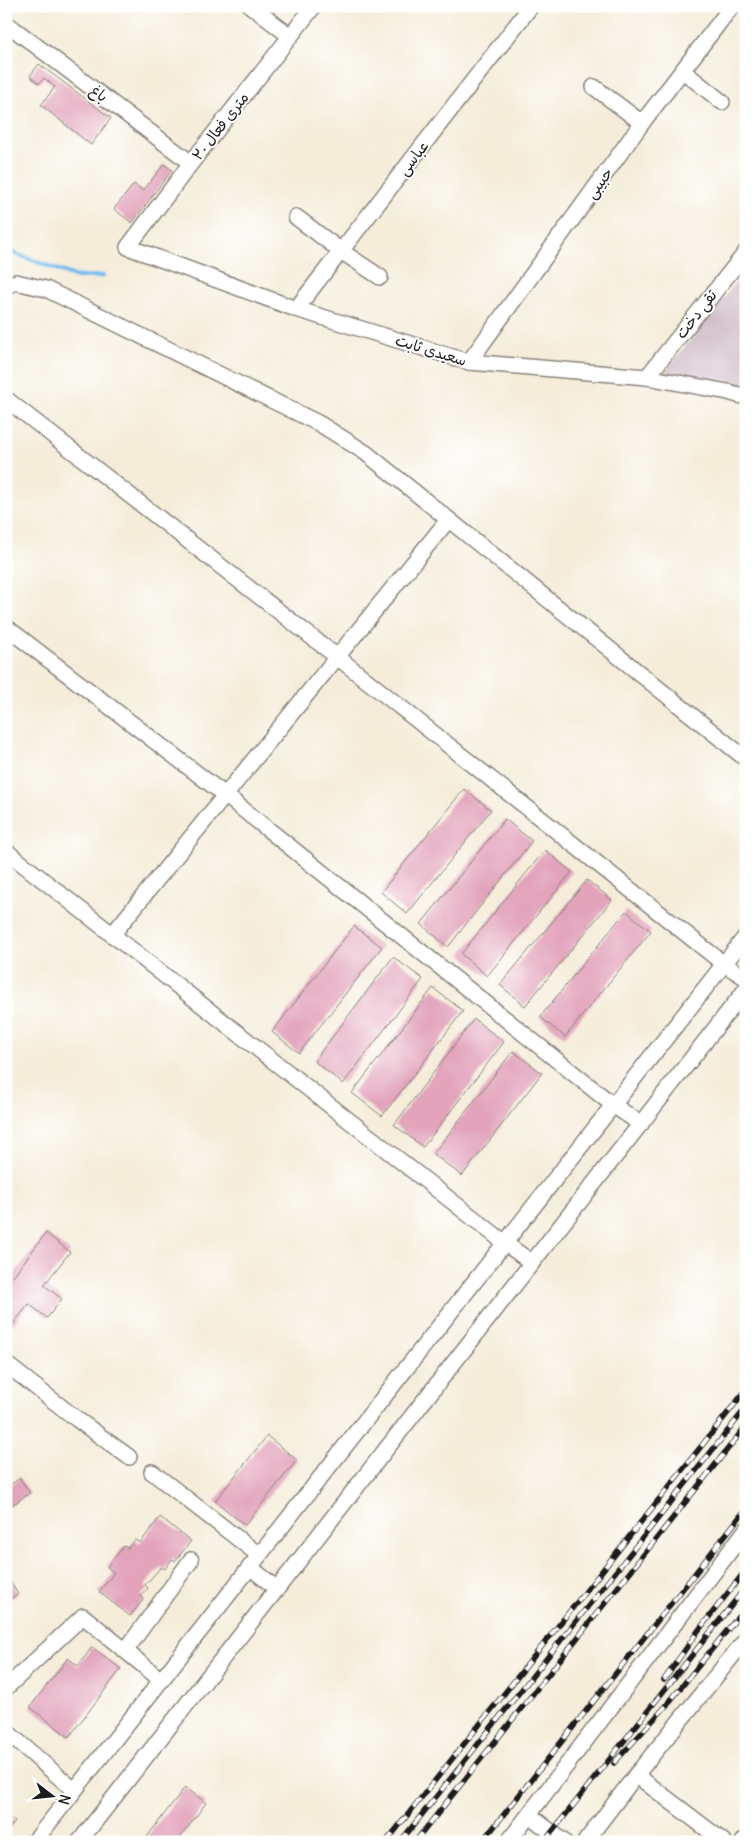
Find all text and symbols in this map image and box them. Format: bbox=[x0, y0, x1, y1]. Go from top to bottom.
street label: باغ bbox=[86, 80, 112, 107]
street label: ۲۰ متری فعال bbox=[187, 88, 253, 164]
street label: عباسی bbox=[394, 137, 433, 180]
street label: حبیبی bbox=[581, 164, 618, 203]
street label: تقی دخت bbox=[671, 285, 722, 343]
street label: سعیدی ثابت bbox=[393, 330, 469, 370]
north arrow bbox=[28, 1770, 78, 1820]
text: N bbox=[55, 1792, 74, 1807]

